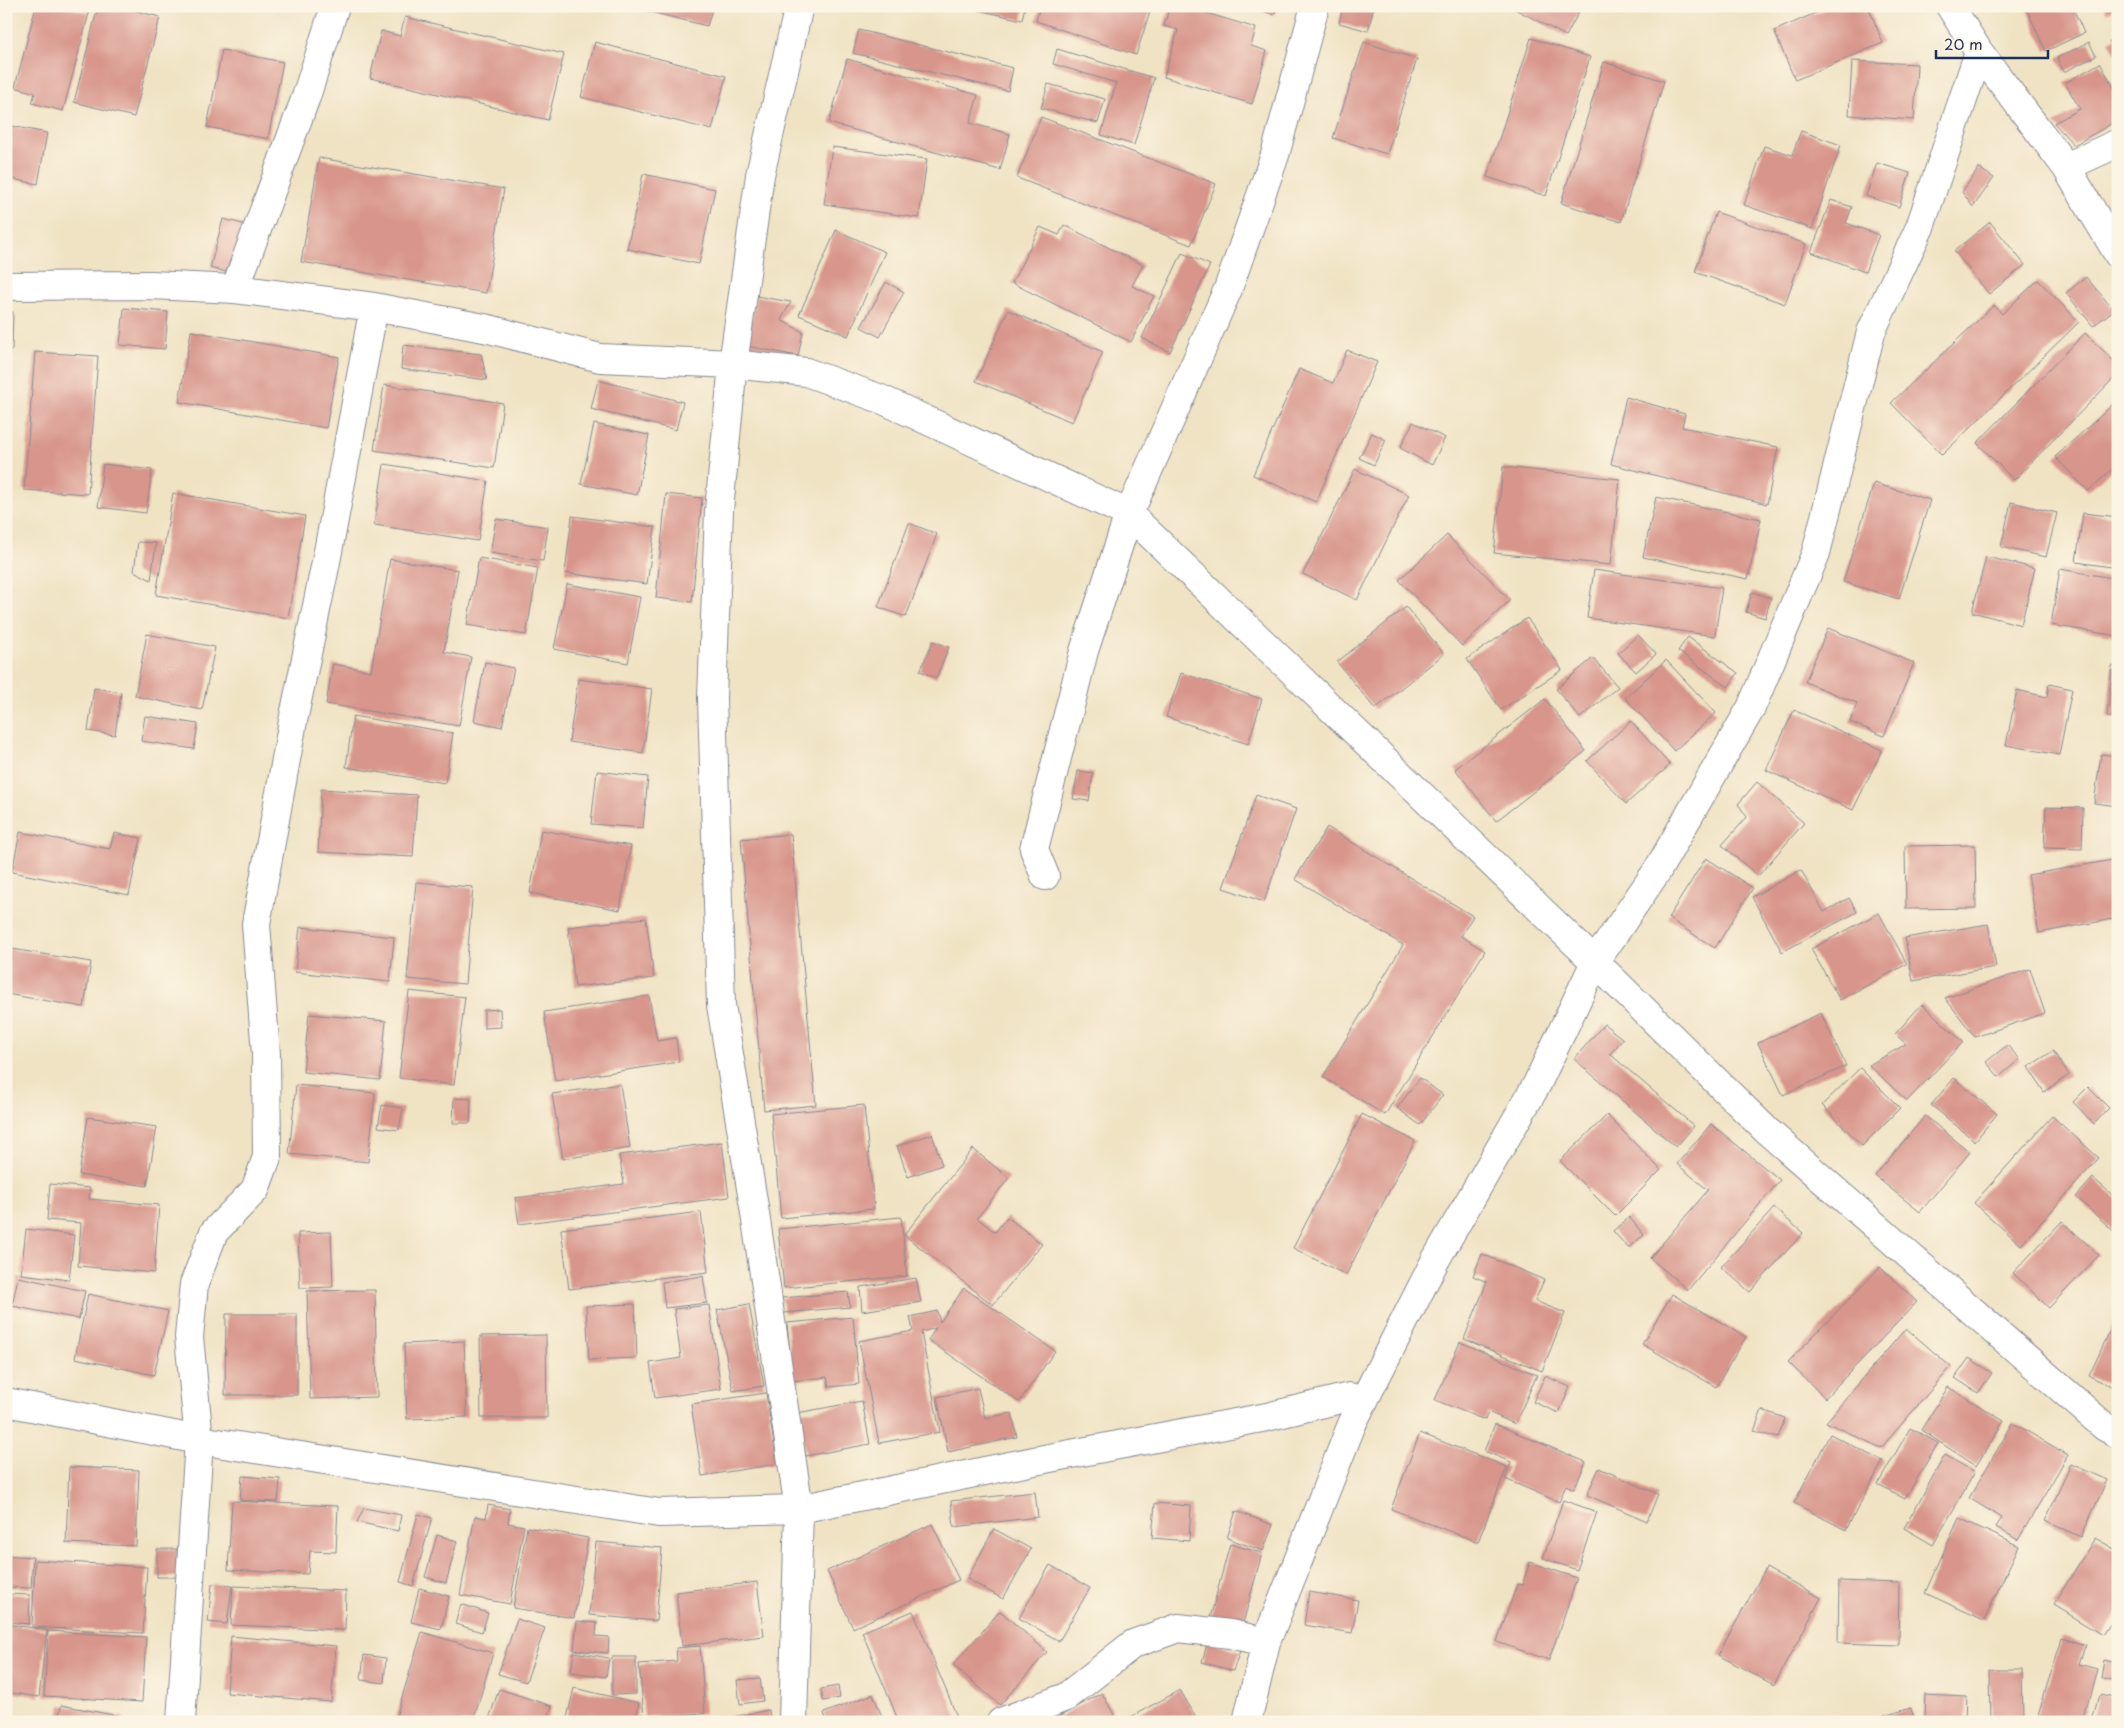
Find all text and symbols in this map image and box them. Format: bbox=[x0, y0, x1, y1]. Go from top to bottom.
scale bar bbox=[1936, 28, 2049, 60]
text: 20 m bbox=[1944, 32, 1983, 55]

